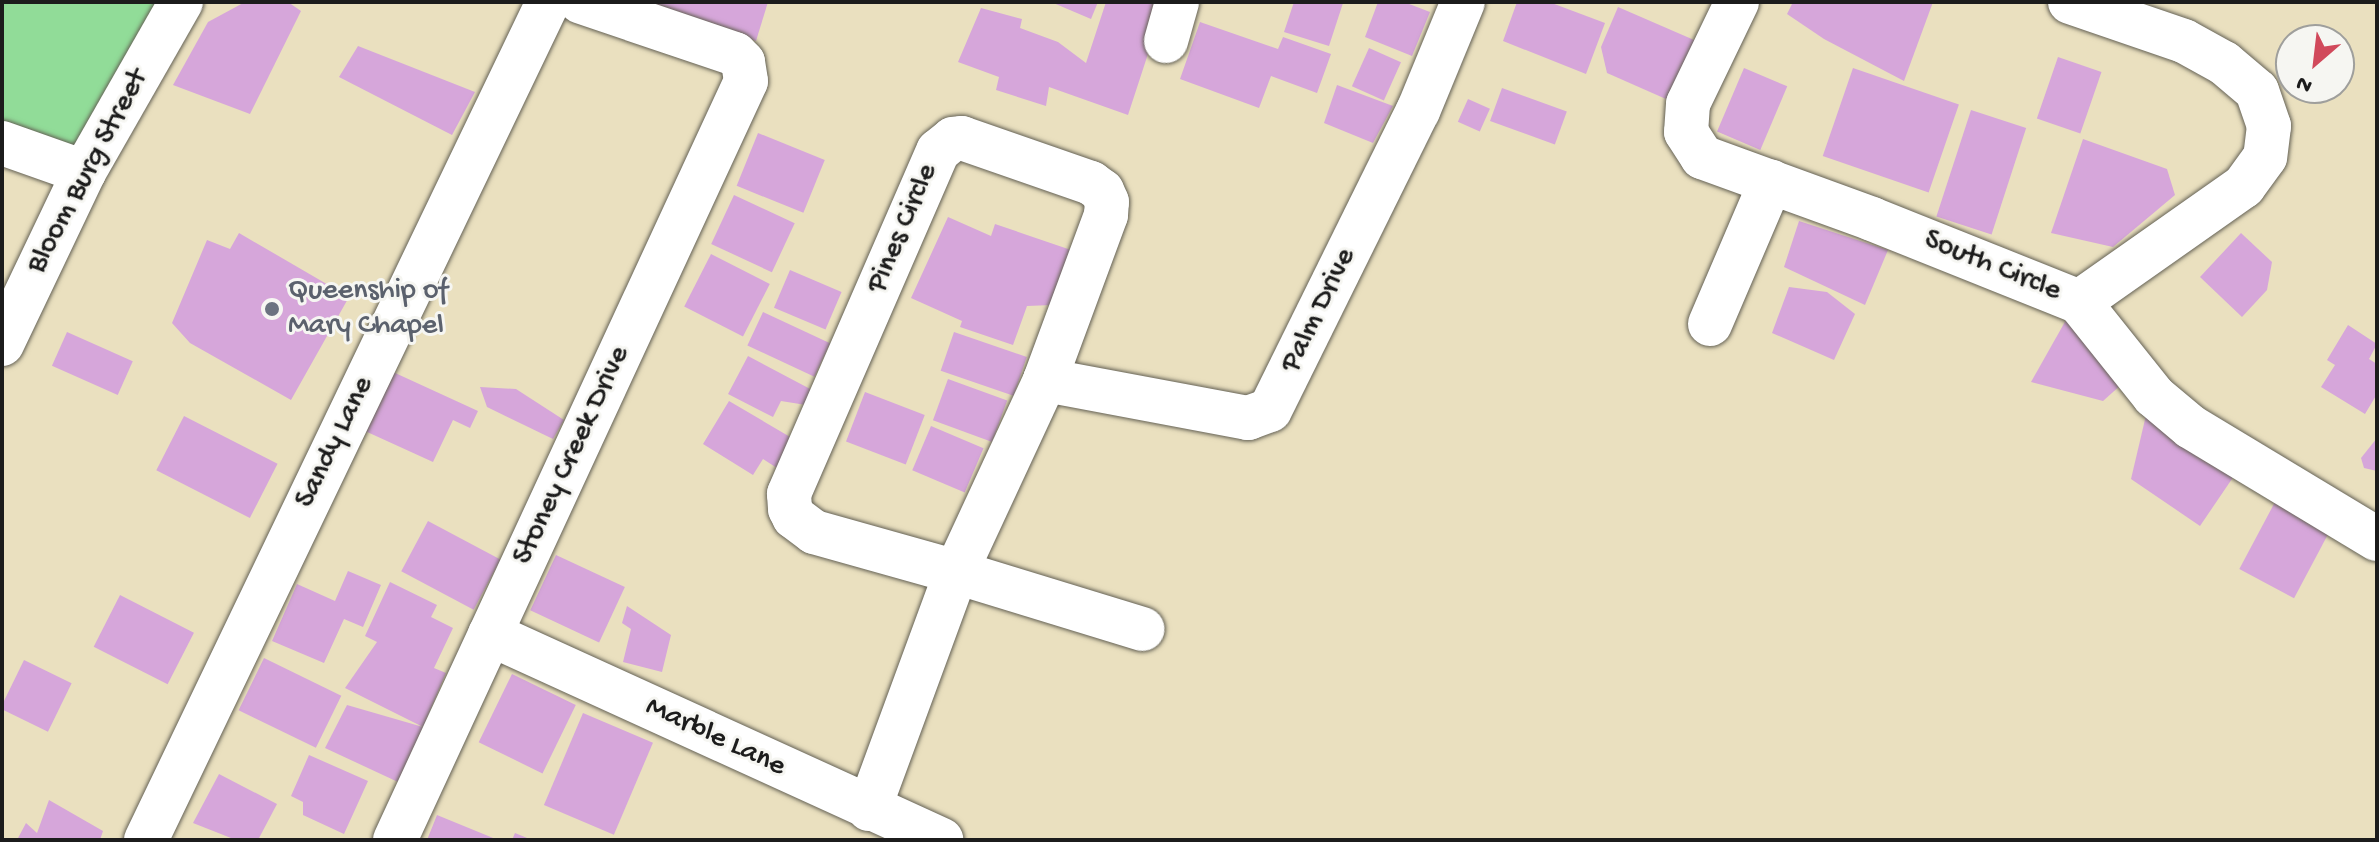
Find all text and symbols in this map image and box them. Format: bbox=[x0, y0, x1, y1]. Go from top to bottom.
north arrow bbox=[2275, 24, 2355, 104]
street label: Bloom Burg Street bbox=[20, 64, 158, 280]
text: N bbox=[2292, 69, 2317, 98]
street label: Pines Circle bbox=[861, 159, 947, 299]
street label: South Circle bbox=[1918, 223, 2066, 311]
street label: Palm Drive bbox=[1275, 243, 1365, 379]
place label: Queenship of Mary Chapel bbox=[288, 274, 448, 344]
marker: Queenship of Mary Chapel bbox=[263, 300, 281, 318]
street label: Stoney Creek Drive bbox=[507, 341, 639, 571]
street label: Sandy Lane bbox=[289, 371, 383, 515]
street label: Marble Lane bbox=[639, 690, 791, 786]

